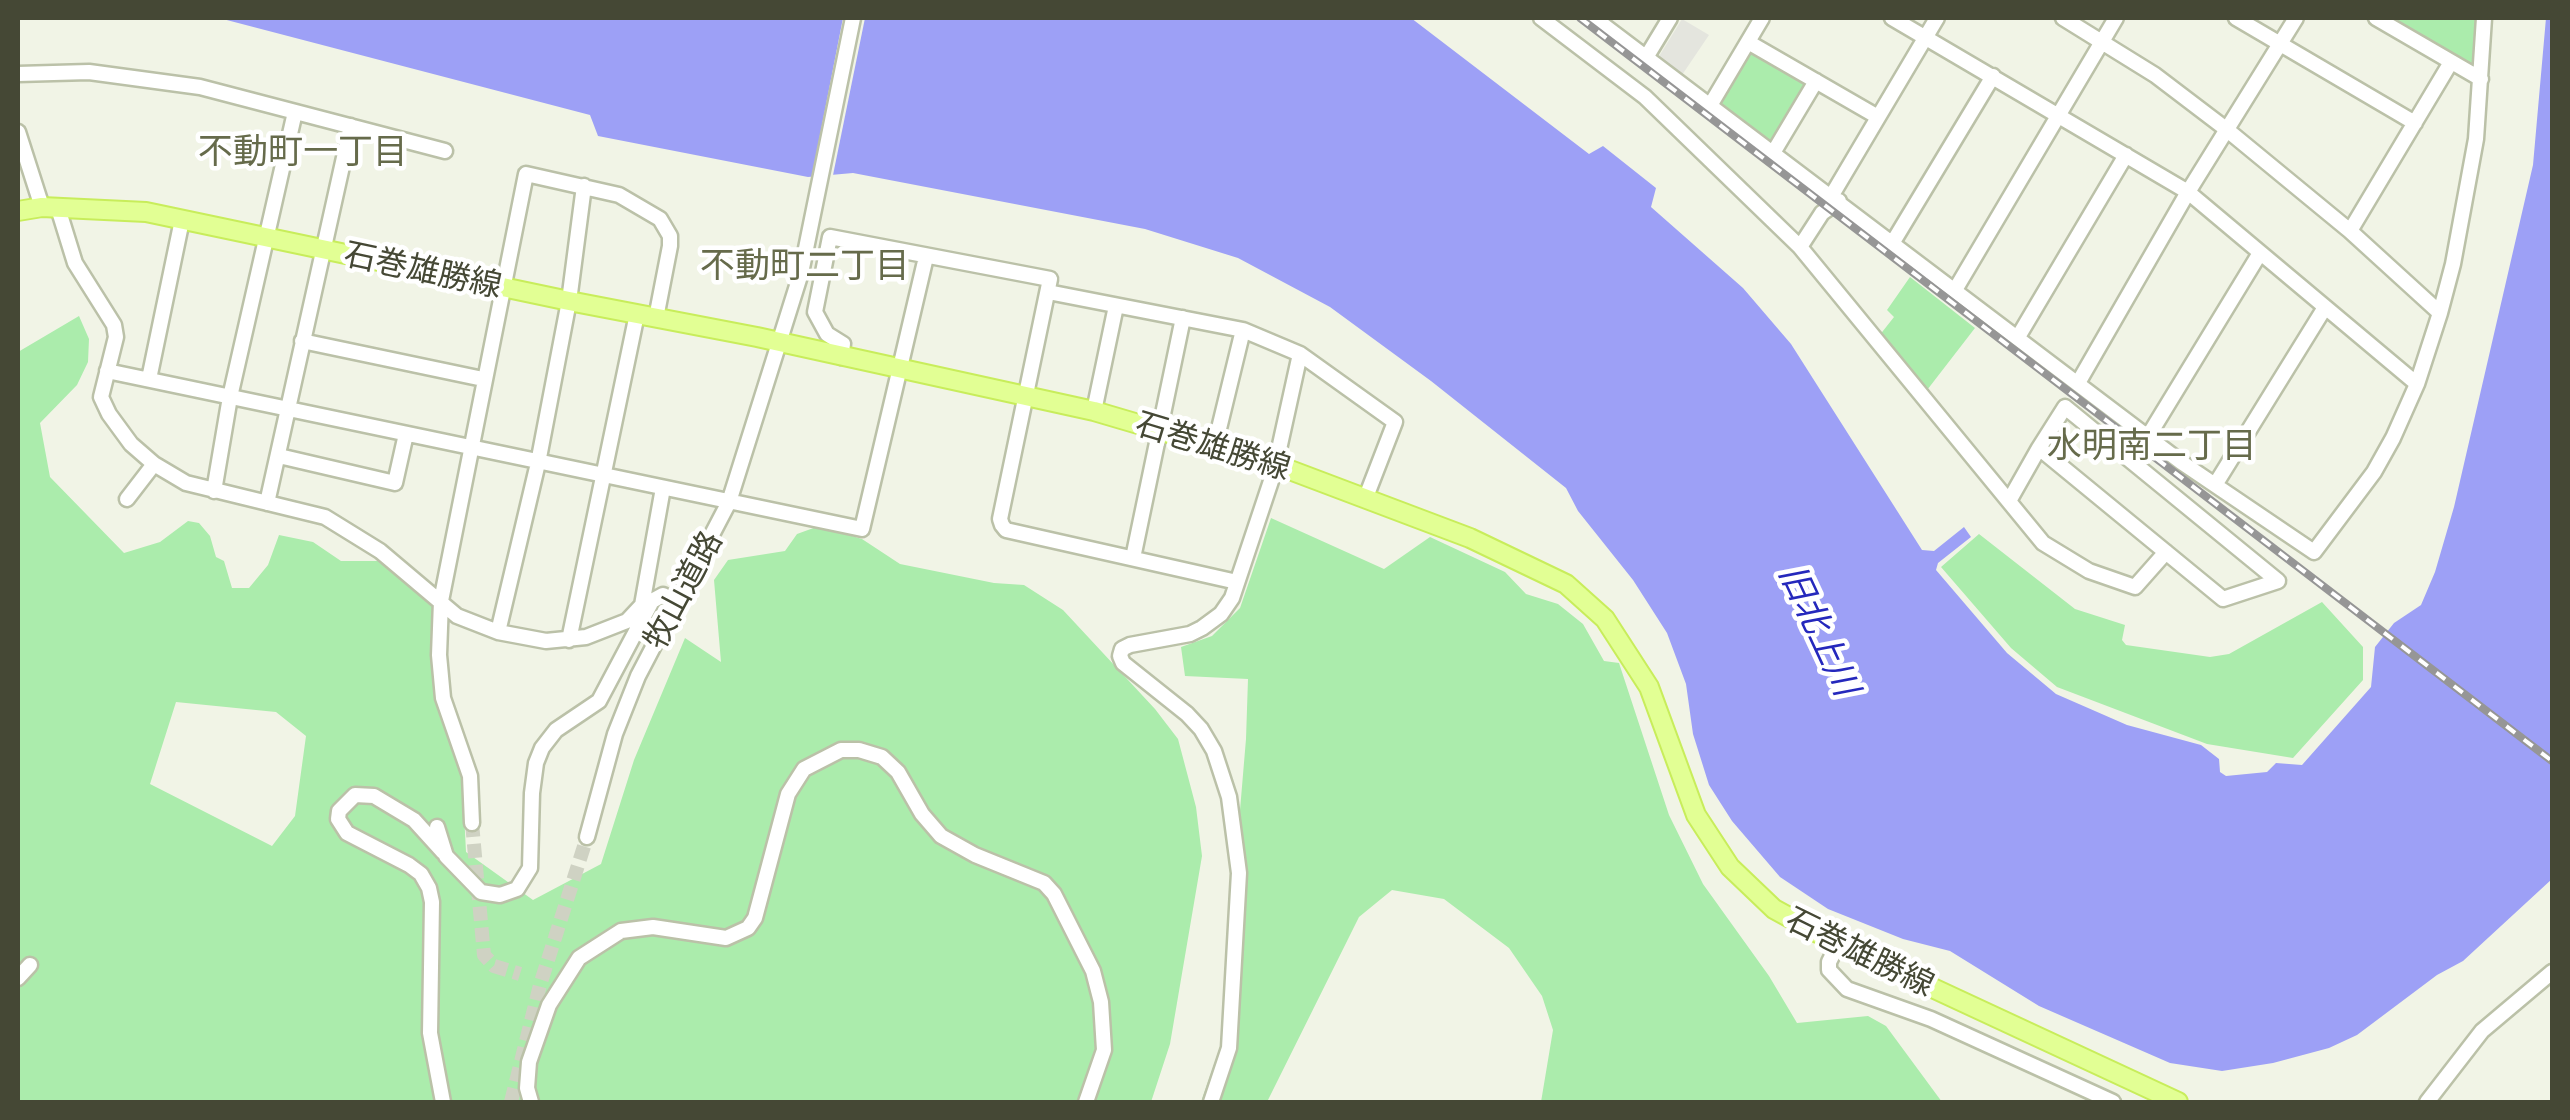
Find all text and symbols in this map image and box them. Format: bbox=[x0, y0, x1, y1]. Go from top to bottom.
district label: 不動町一丁目 bbox=[198, 130, 408, 172]
street label: 石巻雄勝線 bbox=[341, 235, 505, 305]
district label: 不動町二丁目 bbox=[700, 244, 910, 286]
street label: 石巻雄勝線 bbox=[1131, 404, 1295, 488]
district label: 水明南二丁目 bbox=[2047, 424, 2257, 466]
street label: 牧山道路 bbox=[636, 524, 730, 656]
water label: 旧北上川 bbox=[1770, 558, 1868, 702]
street label: 石巻雄勝線 bbox=[1780, 900, 1940, 1004]

